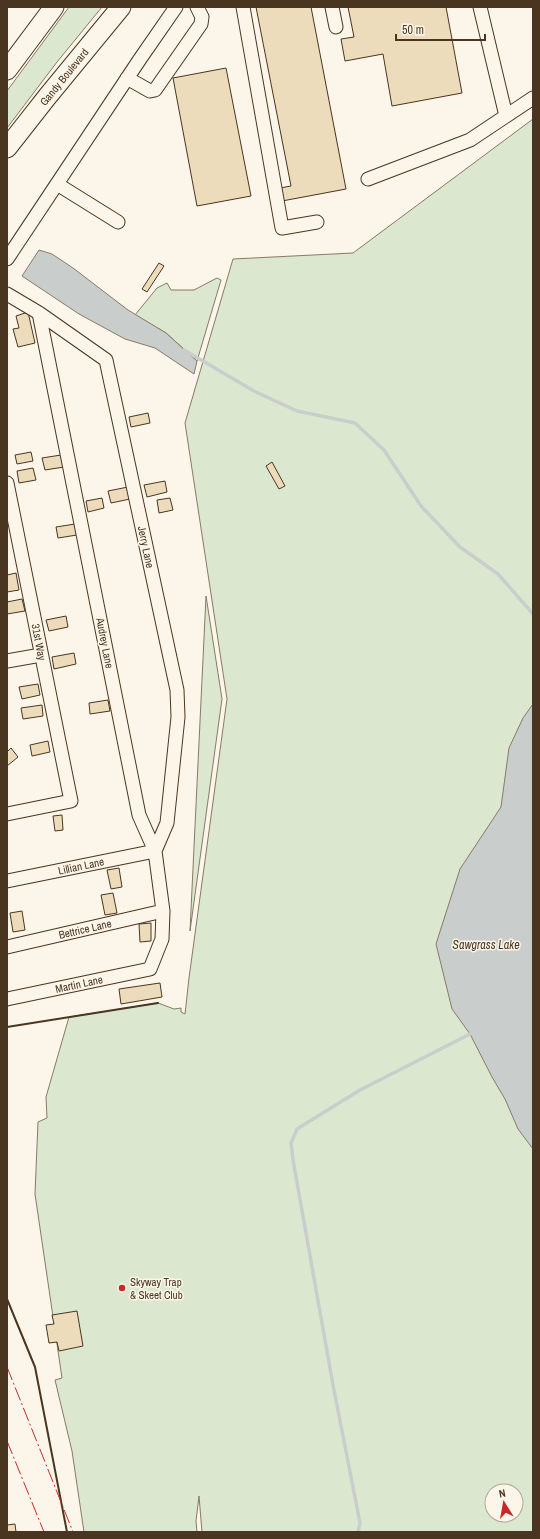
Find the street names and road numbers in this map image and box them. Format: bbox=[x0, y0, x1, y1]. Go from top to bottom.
street label: Gandy Boulevard bbox=[37, 46, 91, 108]
street label: Jerry Lane bbox=[135, 525, 157, 569]
street label: Audrey Lane bbox=[93, 616, 117, 669]
street label: 31st Way bbox=[29, 622, 50, 662]
street label: Lillian Lane bbox=[57, 854, 105, 878]
street label: Bettrice Lane bbox=[57, 916, 113, 942]
street label: Martin Lane bbox=[54, 972, 104, 996]

